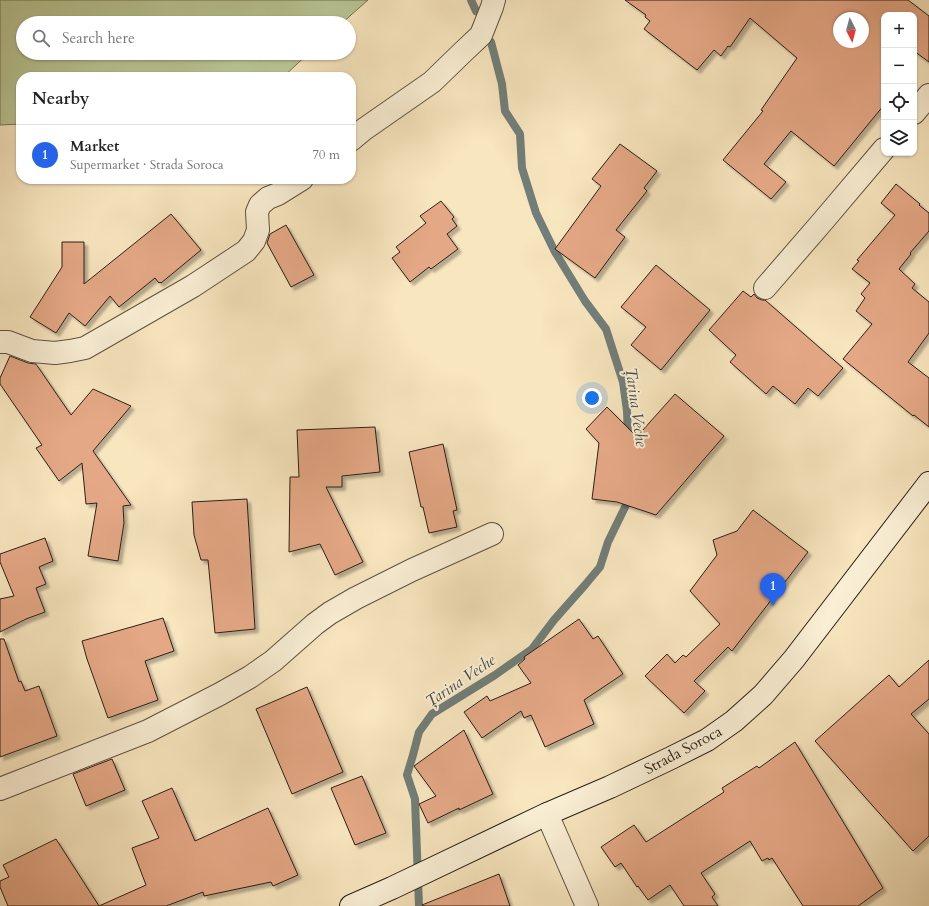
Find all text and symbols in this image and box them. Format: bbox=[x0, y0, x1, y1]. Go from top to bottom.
north arrow bbox=[833, 12, 869, 48]
map controls bbox=[881, 12, 917, 156]
button: + bbox=[881, 12, 917, 48]
search box bbox=[16, 16, 356, 60]
icon: search bbox=[30, 27, 52, 49]
text: Search here bbox=[62, 28, 135, 48]
button: − bbox=[881, 48, 917, 84]
button: locate bbox=[881, 84, 917, 120]
text: Nearby bbox=[32, 87, 89, 110]
button: layers bbox=[881, 120, 917, 156]
text: Market bbox=[70, 136, 119, 156]
text: 1 bbox=[42, 146, 48, 164]
text: 70 m bbox=[312, 146, 340, 164]
text: Supermarket · Strada Soroca bbox=[70, 156, 224, 174]
water label: Țarina Veche bbox=[620, 366, 653, 449]
your location bbox=[582, 388, 602, 408]
pin: 1 bbox=[760, 573, 786, 606]
water label: Țarina Veche bbox=[421, 649, 501, 712]
street label: Strada Soroca bbox=[641, 721, 726, 779]

